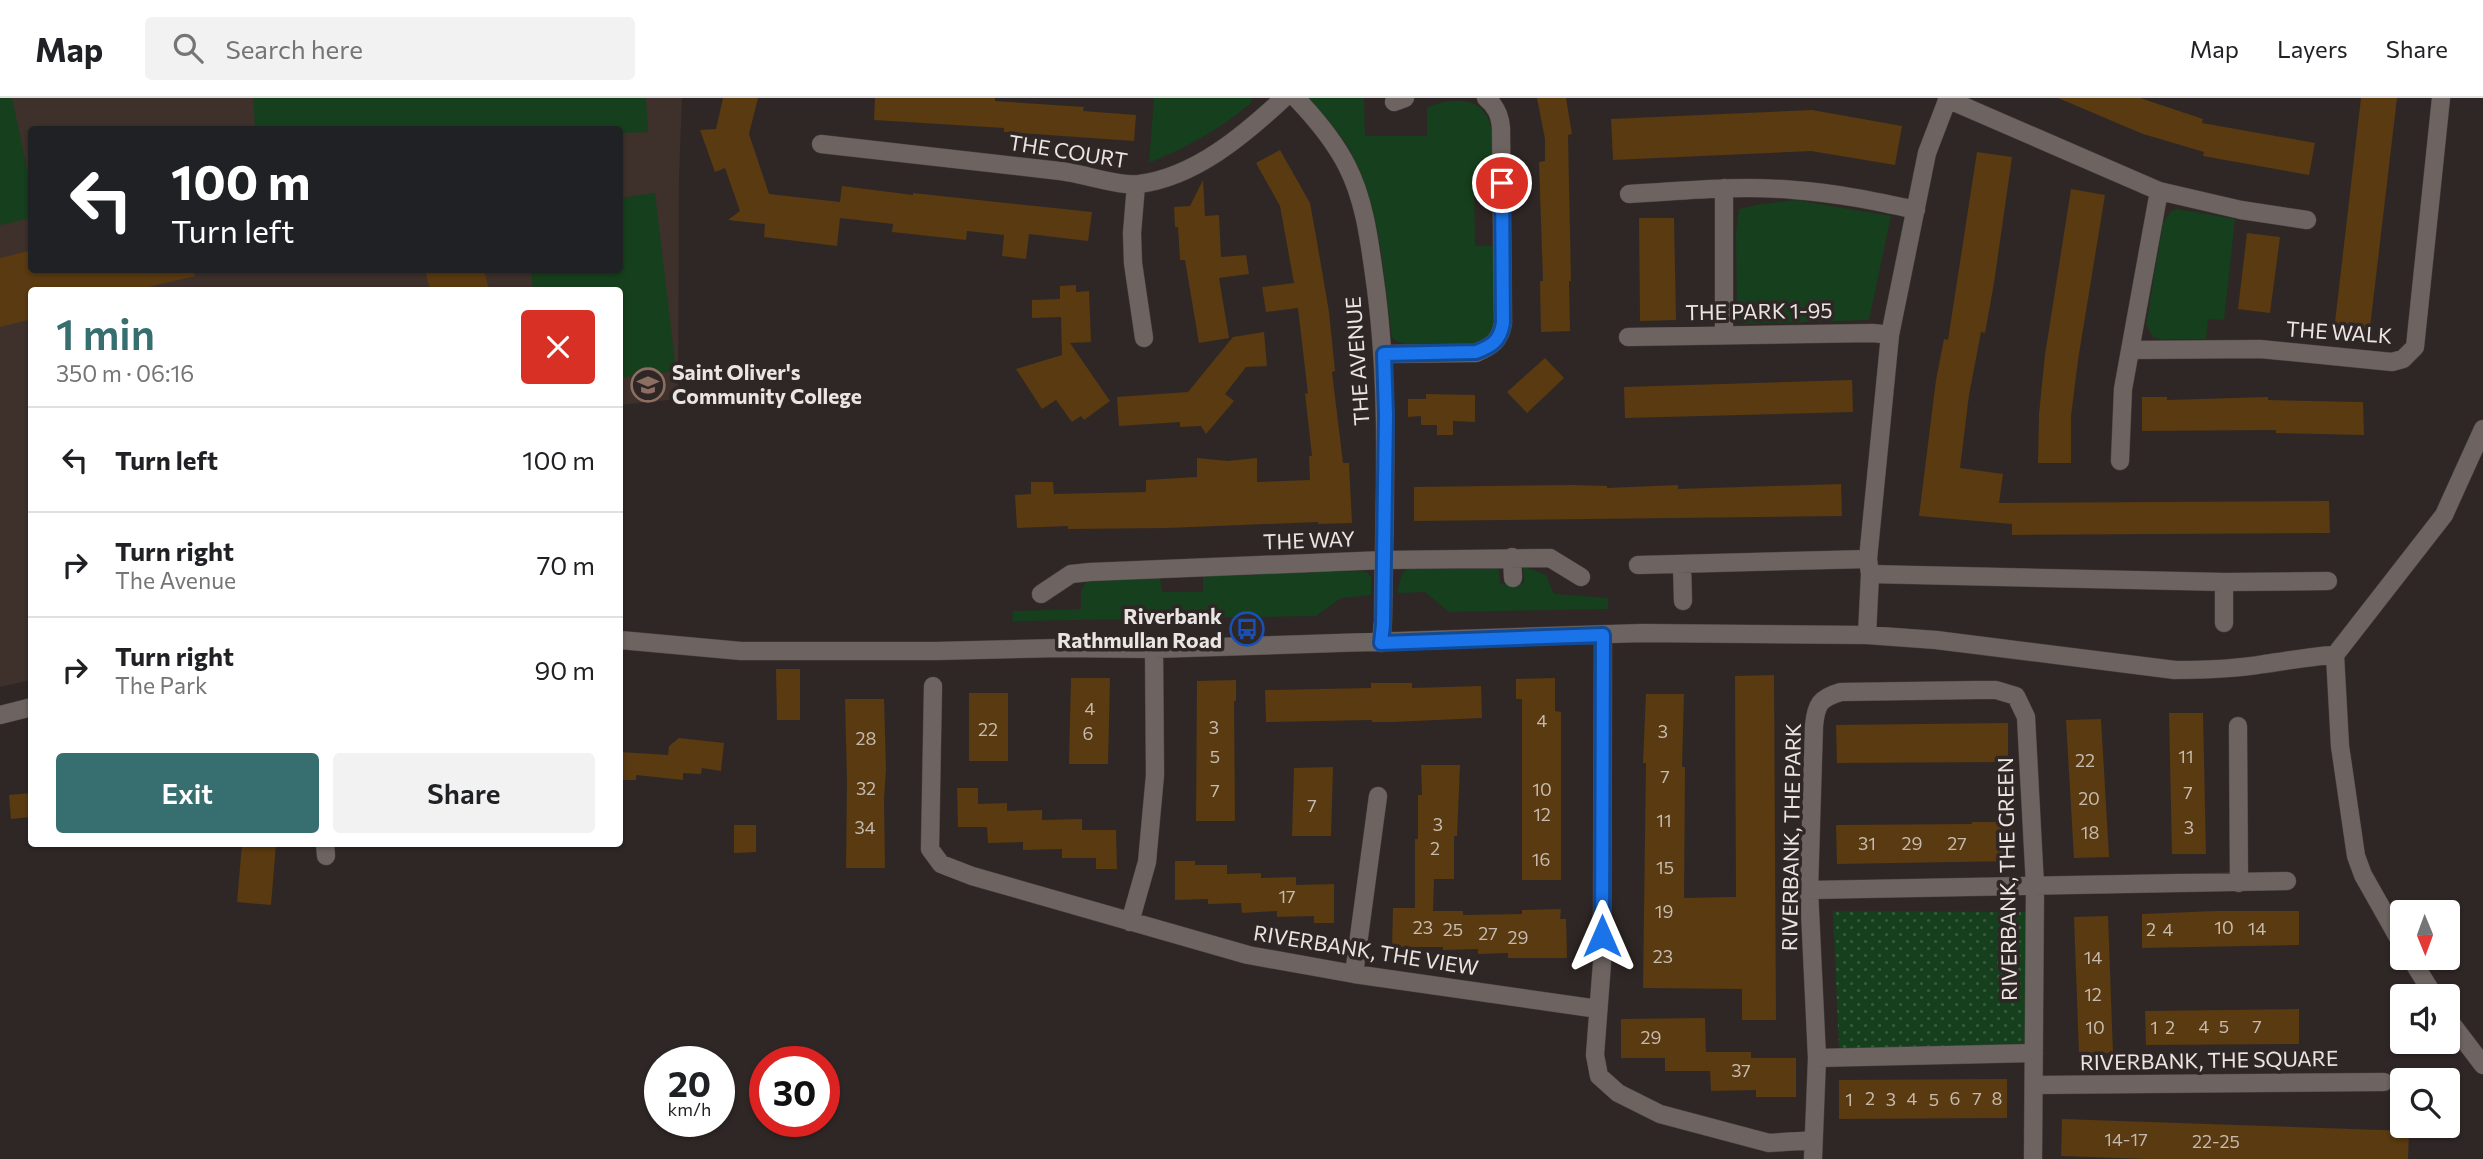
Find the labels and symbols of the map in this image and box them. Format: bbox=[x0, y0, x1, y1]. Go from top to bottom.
street label: THE COURT bbox=[1007, 129, 1129, 172]
pin bbox=[1472, 153, 1532, 213]
street label: THE AVENUE bbox=[1340, 296, 1373, 426]
street label: THE PARK 1-95 bbox=[1685, 297, 1833, 324]
street label: THE WALK bbox=[2285, 315, 2393, 348]
place label: Saint Oliver's Community College bbox=[672, 359, 862, 408]
school or university icon: Saint Oliver's Community College bbox=[629, 366, 667, 404]
street label: THE WAY bbox=[1263, 525, 1356, 554]
place label: Riverbank Rathmullan Road bbox=[1057, 603, 1222, 652]
bus stop icon: Riverbank Rathmullan Road bbox=[1228, 610, 1266, 648]
house number: 4 bbox=[1085, 697, 1096, 719]
house number: 4 bbox=[1537, 709, 1548, 731]
house number: 3 bbox=[1209, 716, 1219, 738]
house number: 22 bbox=[978, 718, 998, 740]
house number: 3 bbox=[1658, 720, 1668, 742]
house number: 6 bbox=[1083, 722, 1093, 744]
street label: RIVERBANK, THE PARK bbox=[1776, 723, 1805, 951]
house number: 28 bbox=[856, 727, 877, 749]
house number: 5 bbox=[1210, 745, 1220, 767]
house number: 11 bbox=[2178, 745, 2194, 767]
house number: 22 bbox=[2075, 749, 2095, 771]
street label: RIVERBANK, THE GREEN bbox=[1992, 757, 2021, 1001]
house number: 7 bbox=[1660, 765, 1670, 787]
house number: 32 bbox=[856, 777, 876, 799]
house number: 10 bbox=[1532, 778, 1552, 800]
house number: 7 bbox=[1210, 779, 1220, 801]
house number: 7 bbox=[2183, 781, 2193, 803]
house number: 20 bbox=[2078, 787, 2100, 809]
house number: 7 bbox=[1307, 794, 1317, 816]
house number: 12 bbox=[1533, 803, 1551, 825]
house number: 11 bbox=[1656, 809, 1672, 831]
house number: 3 bbox=[1433, 813, 1443, 835]
house number: 34 bbox=[854, 816, 876, 838]
house number: 3 bbox=[2184, 816, 2194, 838]
house number: 18 bbox=[2081, 821, 2099, 843]
house number: 31 bbox=[1858, 832, 1876, 854]
house number: 29 bbox=[1902, 832, 1922, 854]
house number: 27 bbox=[1947, 832, 1967, 854]
house number: 2 bbox=[1430, 837, 1440, 859]
house number: 16 bbox=[1532, 848, 1550, 870]
house number: 15 bbox=[1656, 856, 1674, 878]
house number: 17 bbox=[1278, 885, 1296, 907]
position arrow bbox=[1565, 899, 1639, 973]
house number: 19 bbox=[1655, 900, 1673, 922]
north arrow bbox=[2390, 900, 2460, 970]
house number: 23 bbox=[1413, 916, 1433, 938]
house number: 10 bbox=[2214, 916, 2234, 938]
house number: 14 bbox=[2248, 917, 2266, 939]
house number: 25 bbox=[1443, 918, 1463, 940]
house number: 2 bbox=[2146, 918, 2156, 940]
house number: 4 bbox=[2163, 918, 2174, 940]
street label: RIVERBANK, THE VIEW bbox=[1252, 919, 1481, 980]
house number: 27 bbox=[1478, 922, 1498, 944]
house number: 29 bbox=[1508, 926, 1528, 948]
house number: 23 bbox=[1653, 945, 1673, 967]
house number: 14 bbox=[2084, 946, 2102, 968]
house number: 12 bbox=[2084, 983, 2102, 1005]
house number: 4 bbox=[2199, 1015, 2210, 1037]
house number: 5 bbox=[2219, 1015, 2229, 1037]
house number: 7 bbox=[2252, 1015, 2262, 1037]
house number: 10 bbox=[2085, 1016, 2105, 1038]
house number: 1 bbox=[2150, 1016, 2158, 1038]
house number: 2 bbox=[2165, 1016, 2175, 1038]
house number: 29 bbox=[1641, 1026, 1661, 1048]
street label: RIVERBANK, THE SQUARE bbox=[2080, 1045, 2338, 1074]
speed limit sign: 30 bbox=[749, 1046, 840, 1137]
house number: 37 bbox=[1731, 1059, 1751, 1081]
house number: 2 bbox=[1865, 1087, 1875, 1109]
house number: 4 bbox=[1907, 1087, 1918, 1109]
house number: 6 bbox=[1950, 1087, 1960, 1109]
house number: 7 bbox=[1972, 1087, 1982, 1109]
house number: 8 bbox=[1992, 1087, 2003, 1109]
house number: 1 bbox=[1845, 1088, 1853, 1110]
house number: 3 bbox=[1886, 1088, 1896, 1110]
house number: 5 bbox=[1929, 1088, 1939, 1110]
house number: 14-17 bbox=[2104, 1128, 2148, 1150]
house number: 22-25 bbox=[2192, 1130, 2240, 1152]

